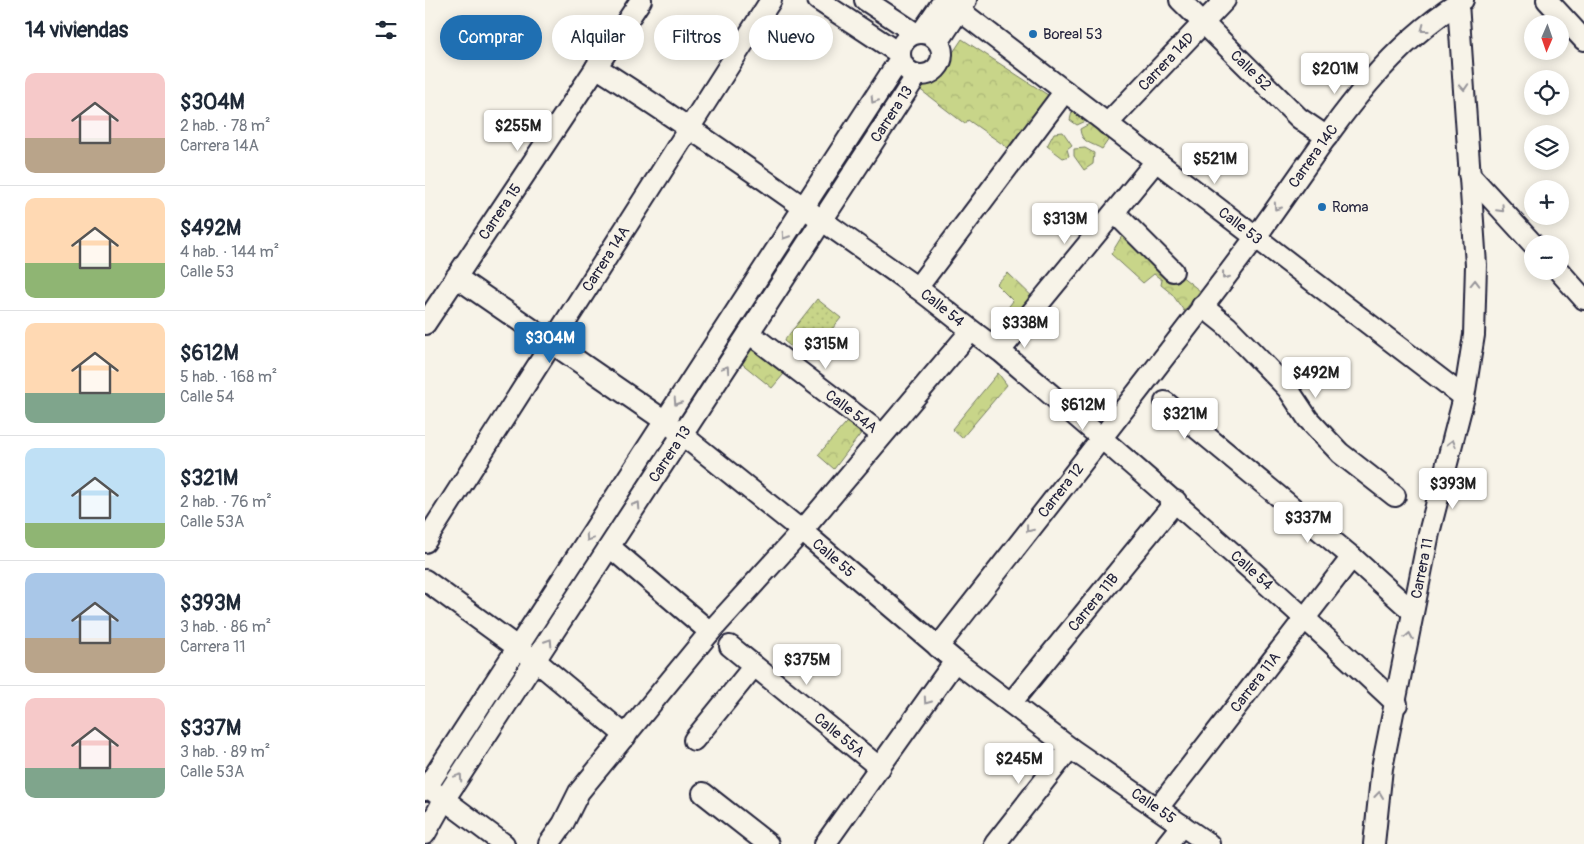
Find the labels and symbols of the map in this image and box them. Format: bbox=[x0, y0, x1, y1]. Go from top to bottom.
north arrow bbox=[1524, 15, 1569, 60]
one-way arrow bbox=[1420, 23, 1430, 32]
place label: Boreal 53 bbox=[1043, 25, 1102, 44]
marker: Boreal 53 bbox=[1027, 28, 1039, 40]
street label: Carrera 14D bbox=[1134, 28, 1199, 95]
street label: Calle 52 bbox=[1226, 46, 1276, 95]
pin: $201M bbox=[1300, 52, 1370, 95]
street label: Carrera 13 bbox=[866, 82, 917, 146]
one-way arrow bbox=[1458, 83, 1469, 91]
one-way arrow bbox=[871, 94, 880, 104]
pin: $255M bbox=[483, 110, 553, 152]
street label: Carrera 14C bbox=[1284, 120, 1342, 191]
pin: $521M bbox=[1180, 142, 1250, 185]
street label: Carrera 15 bbox=[474, 180, 525, 243]
place label: Roma bbox=[1332, 198, 1369, 217]
one-way arrow bbox=[1274, 201, 1283, 211]
marker: Roma bbox=[1316, 201, 1328, 213]
pin: $313M bbox=[1030, 202, 1100, 245]
street label: Calle 53 bbox=[1215, 203, 1266, 249]
one-way arrow bbox=[1495, 203, 1504, 212]
street label: Carrera 14A bbox=[578, 222, 634, 295]
one-way arrow bbox=[782, 230, 791, 240]
one-way arrow bbox=[1223, 270, 1231, 279]
one-way arrow bbox=[1470, 279, 1480, 286]
street label: Calle 54 bbox=[917, 285, 969, 331]
pin: $338M bbox=[990, 306, 1060, 349]
pin: $304M bbox=[515, 322, 585, 364]
pin: $315M bbox=[791, 328, 861, 370]
pin: $492M bbox=[1281, 356, 1351, 399]
one-way arrow bbox=[720, 365, 729, 375]
street label: Calle 54A bbox=[822, 385, 882, 438]
pin: $612M bbox=[1048, 388, 1118, 431]
one-way arrow bbox=[674, 396, 684, 405]
pin: $321M bbox=[1150, 398, 1220, 440]
street label: Carrera 13 bbox=[644, 422, 695, 486]
one-way arrow bbox=[1446, 439, 1457, 448]
street label: Carrera 12 bbox=[1034, 459, 1088, 521]
pin: $393M bbox=[1418, 468, 1488, 510]
one-way arrow bbox=[631, 502, 641, 511]
pin: $337M bbox=[1273, 502, 1343, 544]
one-way arrow bbox=[1027, 523, 1035, 532]
one-way arrow bbox=[585, 532, 595, 541]
street label: Calle 55 bbox=[808, 534, 859, 581]
street label: Carrera 11 bbox=[1407, 536, 1437, 600]
street label: Calle 54 bbox=[1227, 546, 1277, 595]
street label: Carrera 11B bbox=[1064, 569, 1123, 635]
one-way arrow bbox=[1403, 631, 1413, 640]
one-way arrow bbox=[543, 638, 552, 647]
pin: $375M bbox=[772, 644, 842, 686]
street label: Carrera 11A bbox=[1226, 648, 1285, 716]
one-way arrow bbox=[924, 695, 933, 704]
street label: Calle 55A bbox=[810, 709, 869, 761]
pin: $245M bbox=[984, 742, 1054, 785]
one-way arrow bbox=[453, 773, 462, 783]
street label: Calle 55 bbox=[1127, 784, 1180, 828]
one-way arrow bbox=[1373, 791, 1384, 799]

